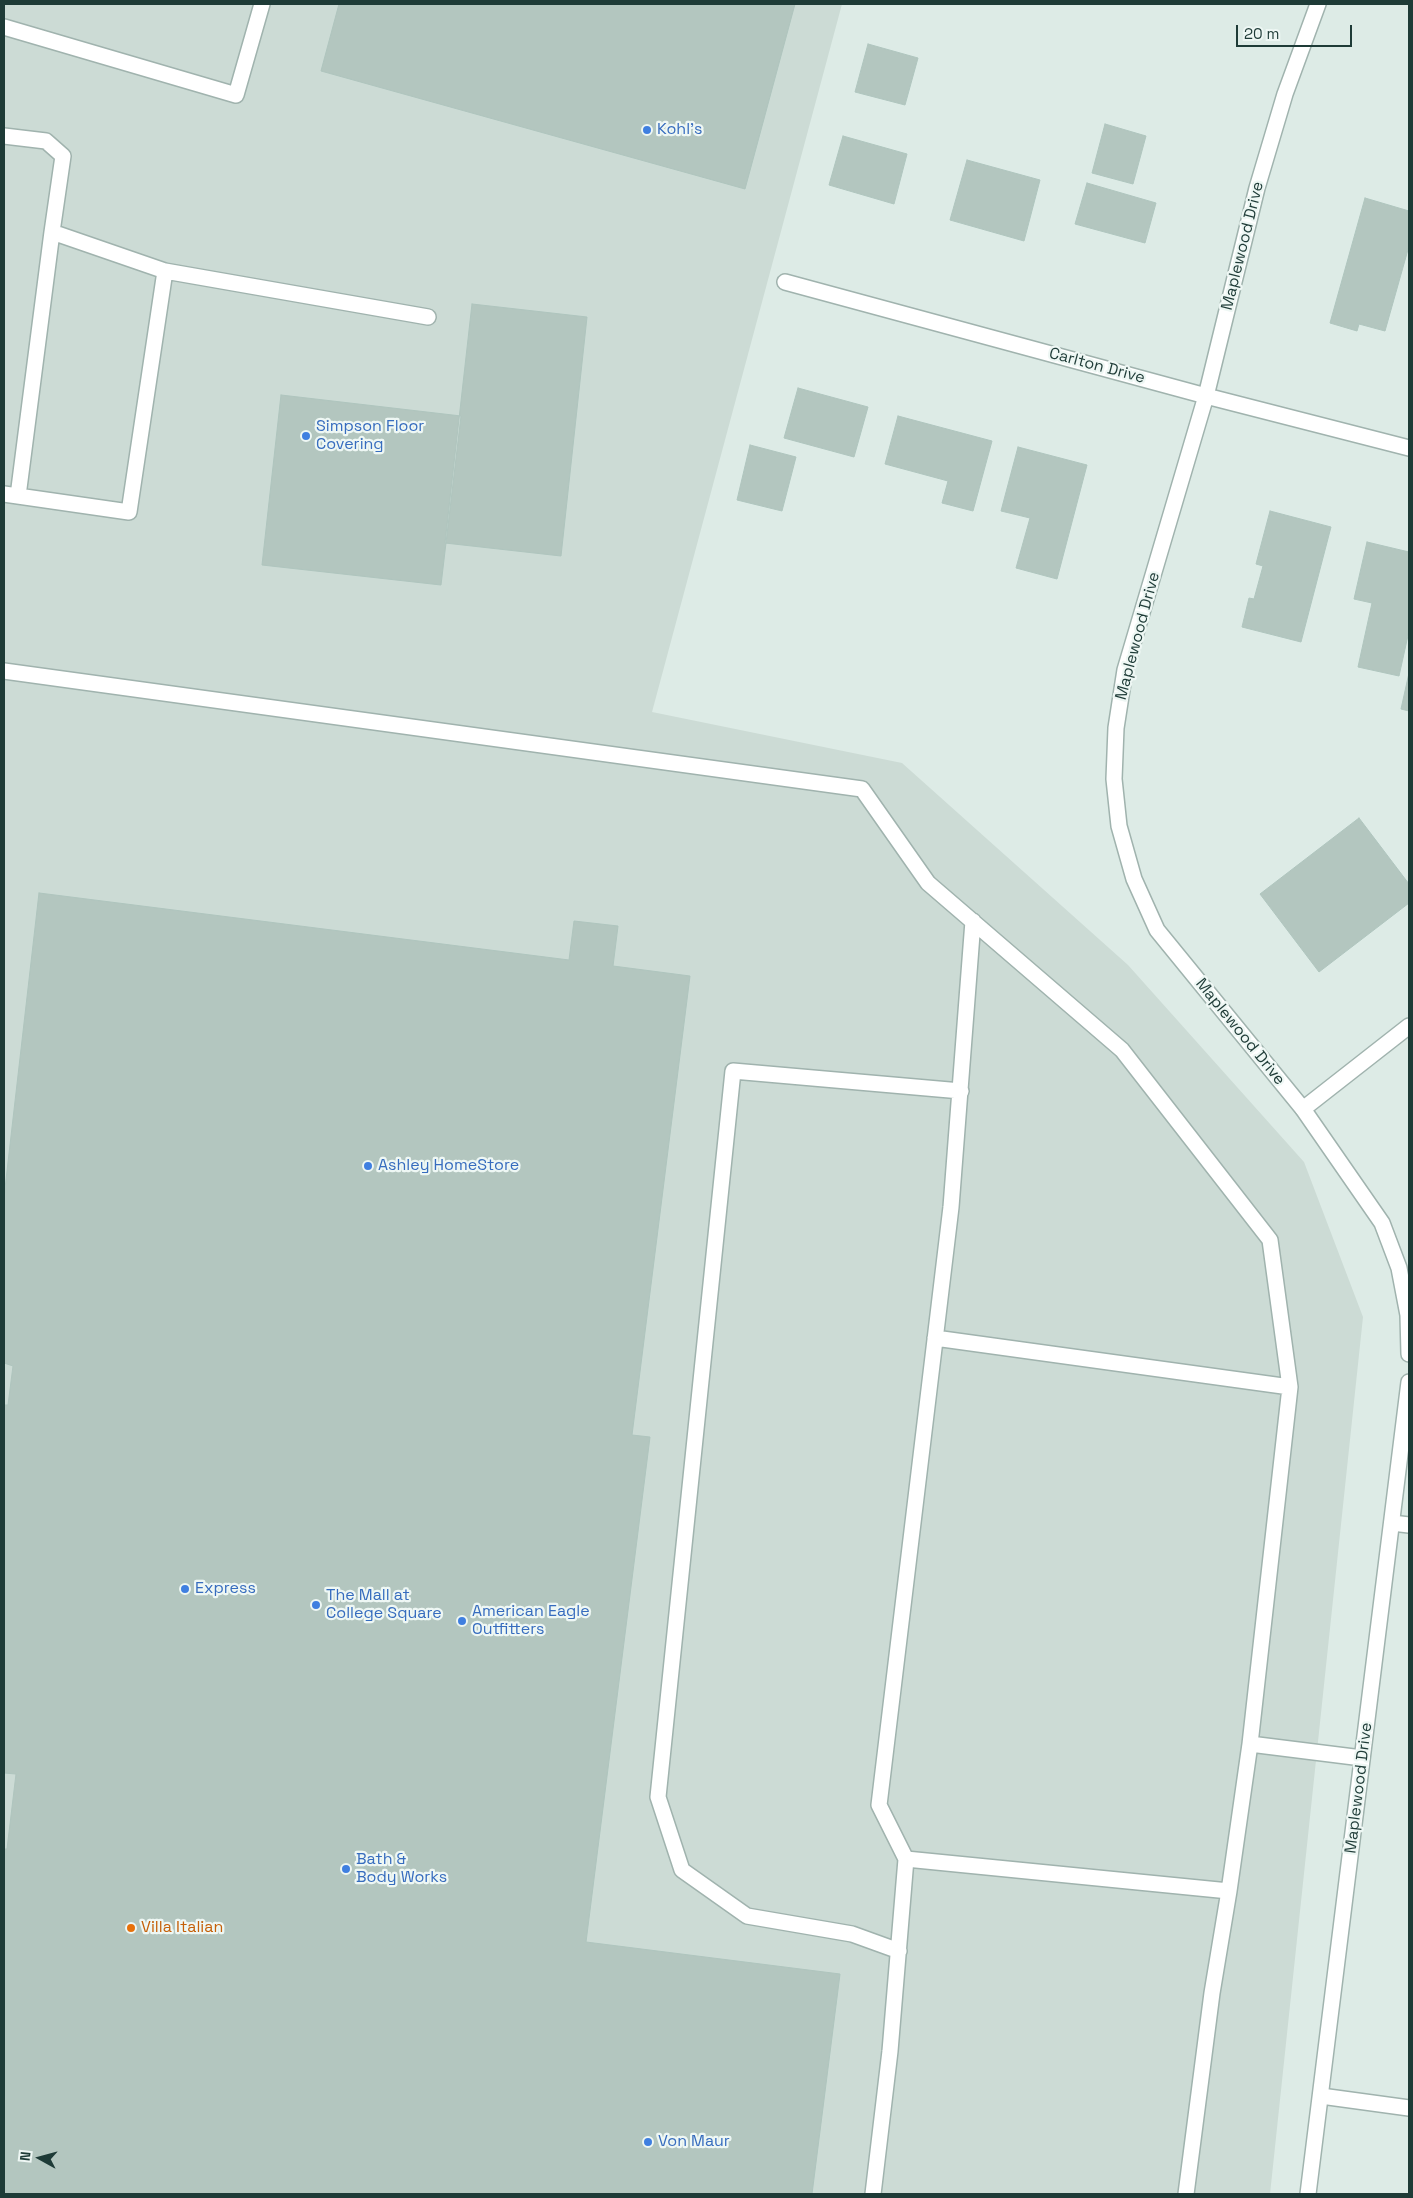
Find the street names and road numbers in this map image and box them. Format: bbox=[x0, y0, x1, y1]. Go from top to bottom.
street label: Maplewood Drive bbox=[1218, 180, 1268, 312]
street label: Carlton Drive bbox=[1047, 344, 1147, 388]
street label: Maplewood Drive bbox=[1112, 570, 1164, 702]
street label: Maplewood Drive bbox=[1191, 975, 1289, 1089]
street label: Maplewood Drive bbox=[1341, 1721, 1377, 1855]

